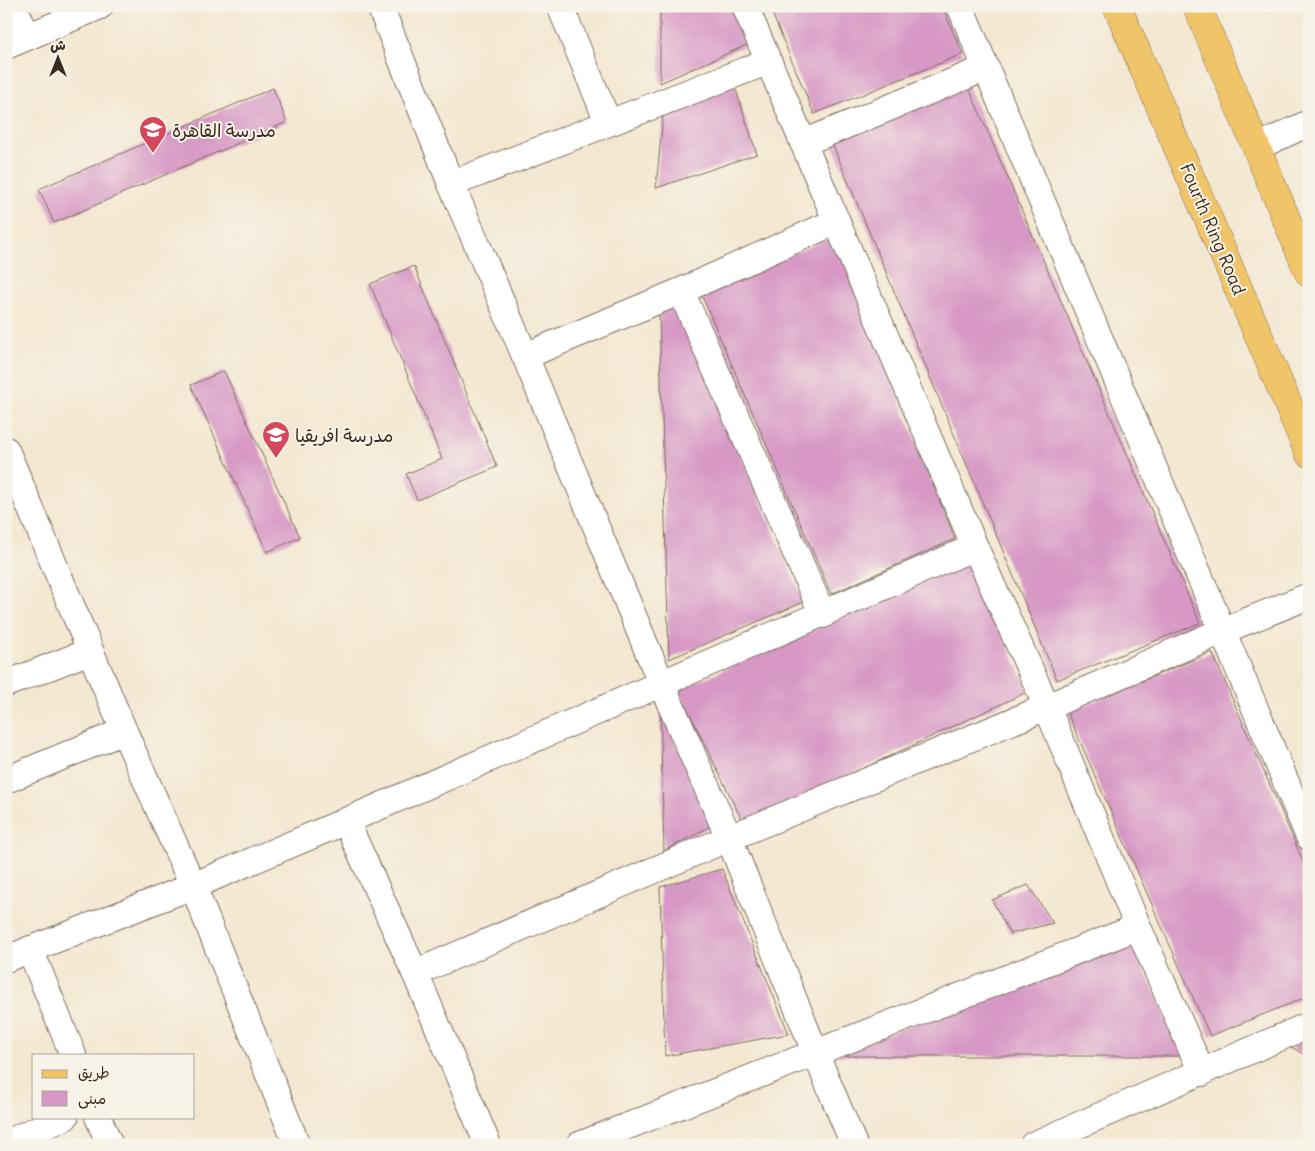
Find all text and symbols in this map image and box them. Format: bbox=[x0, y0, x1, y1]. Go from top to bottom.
north arrow bbox=[32, 32, 82, 82]
text: ش bbox=[50, 36, 66, 54]
school or university icon: مدرسة القاهرة bbox=[138, 115, 168, 154]
place label: مدرسة القاهرة bbox=[172, 119, 276, 142]
street label: Fourth Ring Road bbox=[1175, 160, 1251, 299]
school or university icon: مدرسة افريقيا bbox=[261, 420, 291, 459]
place label: مدرسة افريقيا bbox=[295, 424, 393, 447]
legend bbox=[32, 1054, 195, 1118]
text: طريق bbox=[78, 1063, 110, 1082]
text: مبنى bbox=[78, 1089, 106, 1109]

